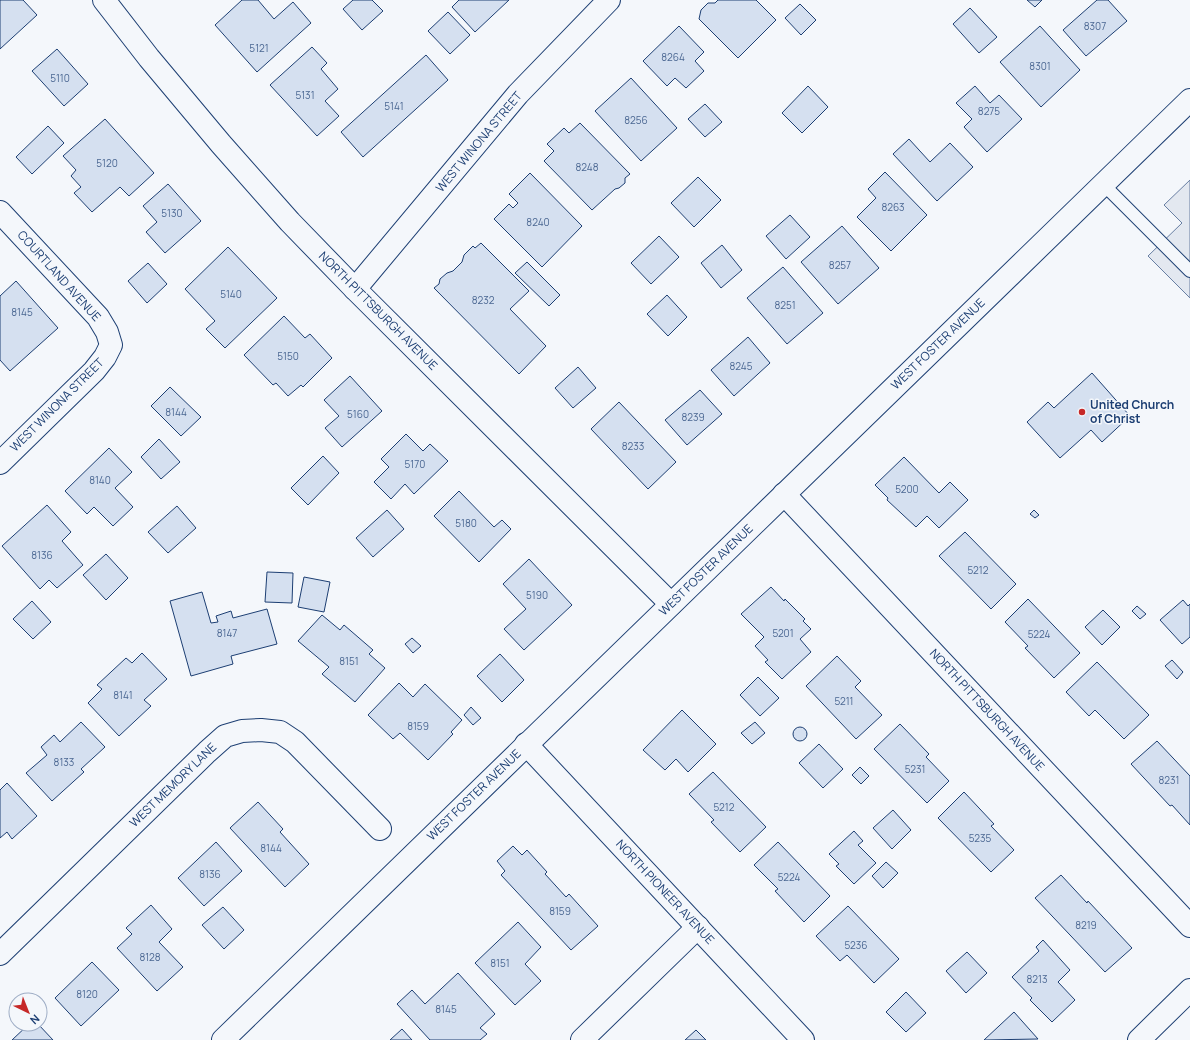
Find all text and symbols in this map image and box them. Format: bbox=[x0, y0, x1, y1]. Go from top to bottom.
house number: 8307 bbox=[1084, 19, 1106, 33]
house number: 5121 bbox=[249, 41, 269, 55]
house number: 8264 bbox=[661, 50, 685, 64]
house number: 8301 bbox=[1029, 59, 1051, 73]
house number: 5110 bbox=[50, 71, 70, 85]
street label: WEST WINONA STREET bbox=[431, 87, 526, 196]
house number: 5131 bbox=[295, 88, 315, 102]
house number: 5141 bbox=[384, 99, 404, 113]
house number: 8275 bbox=[978, 104, 1000, 118]
house number: 8256 bbox=[624, 113, 648, 127]
house number: 5120 bbox=[96, 156, 118, 170]
house number: 8248 bbox=[575, 160, 599, 174]
house number: 8263 bbox=[881, 200, 905, 214]
house number: 5130 bbox=[161, 206, 183, 220]
house number: 8240 bbox=[526, 215, 550, 229]
street label: COURTLAND AVENUE bbox=[14, 226, 105, 325]
street label: NORTH PITTSBURGH AVENUE bbox=[315, 248, 442, 374]
house number: 8257 bbox=[829, 258, 851, 272]
house number: 5140 bbox=[220, 287, 242, 301]
house number: 8232 bbox=[472, 293, 495, 307]
street label: WEST FOSTER AVENUE bbox=[887, 294, 989, 393]
house number: 8251 bbox=[774, 298, 796, 312]
house number: 8145 bbox=[11, 305, 33, 319]
house number: 5150 bbox=[277, 349, 299, 363]
street label: WEST WINONA STREET bbox=[6, 353, 108, 455]
house number: 8245 bbox=[730, 359, 753, 373]
place label: United Church of Christ bbox=[1090, 396, 1174, 427]
house number: 8144 bbox=[165, 405, 187, 419]
house number: 5160 bbox=[347, 407, 369, 421]
marker: United Church of Christ bbox=[1077, 407, 1087, 417]
house number: 8239 bbox=[681, 410, 705, 424]
house number: 8233 bbox=[622, 439, 644, 453]
house number: 5170 bbox=[405, 457, 425, 471]
house number: 8140 bbox=[89, 473, 111, 487]
house number: 5200 bbox=[895, 482, 919, 496]
house number: 5180 bbox=[455, 516, 477, 530]
street label: WEST FOSTER AVENUE bbox=[655, 520, 757, 619]
house number: 8136 bbox=[31, 548, 53, 562]
house number: 5212 bbox=[968, 563, 989, 577]
house number: 5190 bbox=[526, 588, 548, 602]
house number: 8147 bbox=[217, 626, 237, 640]
house number: 5201 bbox=[772, 626, 794, 640]
house number: 5224 bbox=[1028, 627, 1050, 641]
street label: NORTH PITTSBURGH AVENUE bbox=[926, 645, 1049, 775]
house number: 8151 bbox=[339, 654, 359, 668]
house number: 8141 bbox=[113, 688, 133, 702]
house number: 5211 bbox=[835, 694, 854, 708]
house number: 8159 bbox=[407, 719, 429, 733]
street label: WEST MEMORY LANE bbox=[125, 739, 220, 831]
street label: WEST FOSTER AVENUE bbox=[423, 745, 525, 844]
house number: 8133 bbox=[54, 755, 74, 769]
house number: 5231 bbox=[905, 762, 925, 776]
house number: 8231 bbox=[1159, 773, 1179, 787]
house number: 5212 bbox=[714, 800, 735, 814]
house number: 5235 bbox=[969, 831, 991, 845]
street label: NORTH PIONEER AVENUE bbox=[612, 836, 718, 948]
house number: 8144 bbox=[260, 841, 282, 855]
house number: 8136 bbox=[199, 867, 221, 881]
house number: 5224 bbox=[778, 870, 800, 884]
house number: 8159 bbox=[549, 904, 571, 918]
house number: 8219 bbox=[1075, 918, 1097, 932]
house number: 5236 bbox=[845, 938, 867, 952]
house number: 8128 bbox=[139, 950, 161, 964]
house number: 8151 bbox=[490, 956, 510, 970]
house number: 8213 bbox=[1027, 972, 1047, 986]
house number: 8120 bbox=[76, 987, 98, 1001]
north arrow bbox=[8, 992, 48, 1032]
house number: 8145 bbox=[435, 1002, 457, 1016]
text: N bbox=[27, 1011, 43, 1028]

